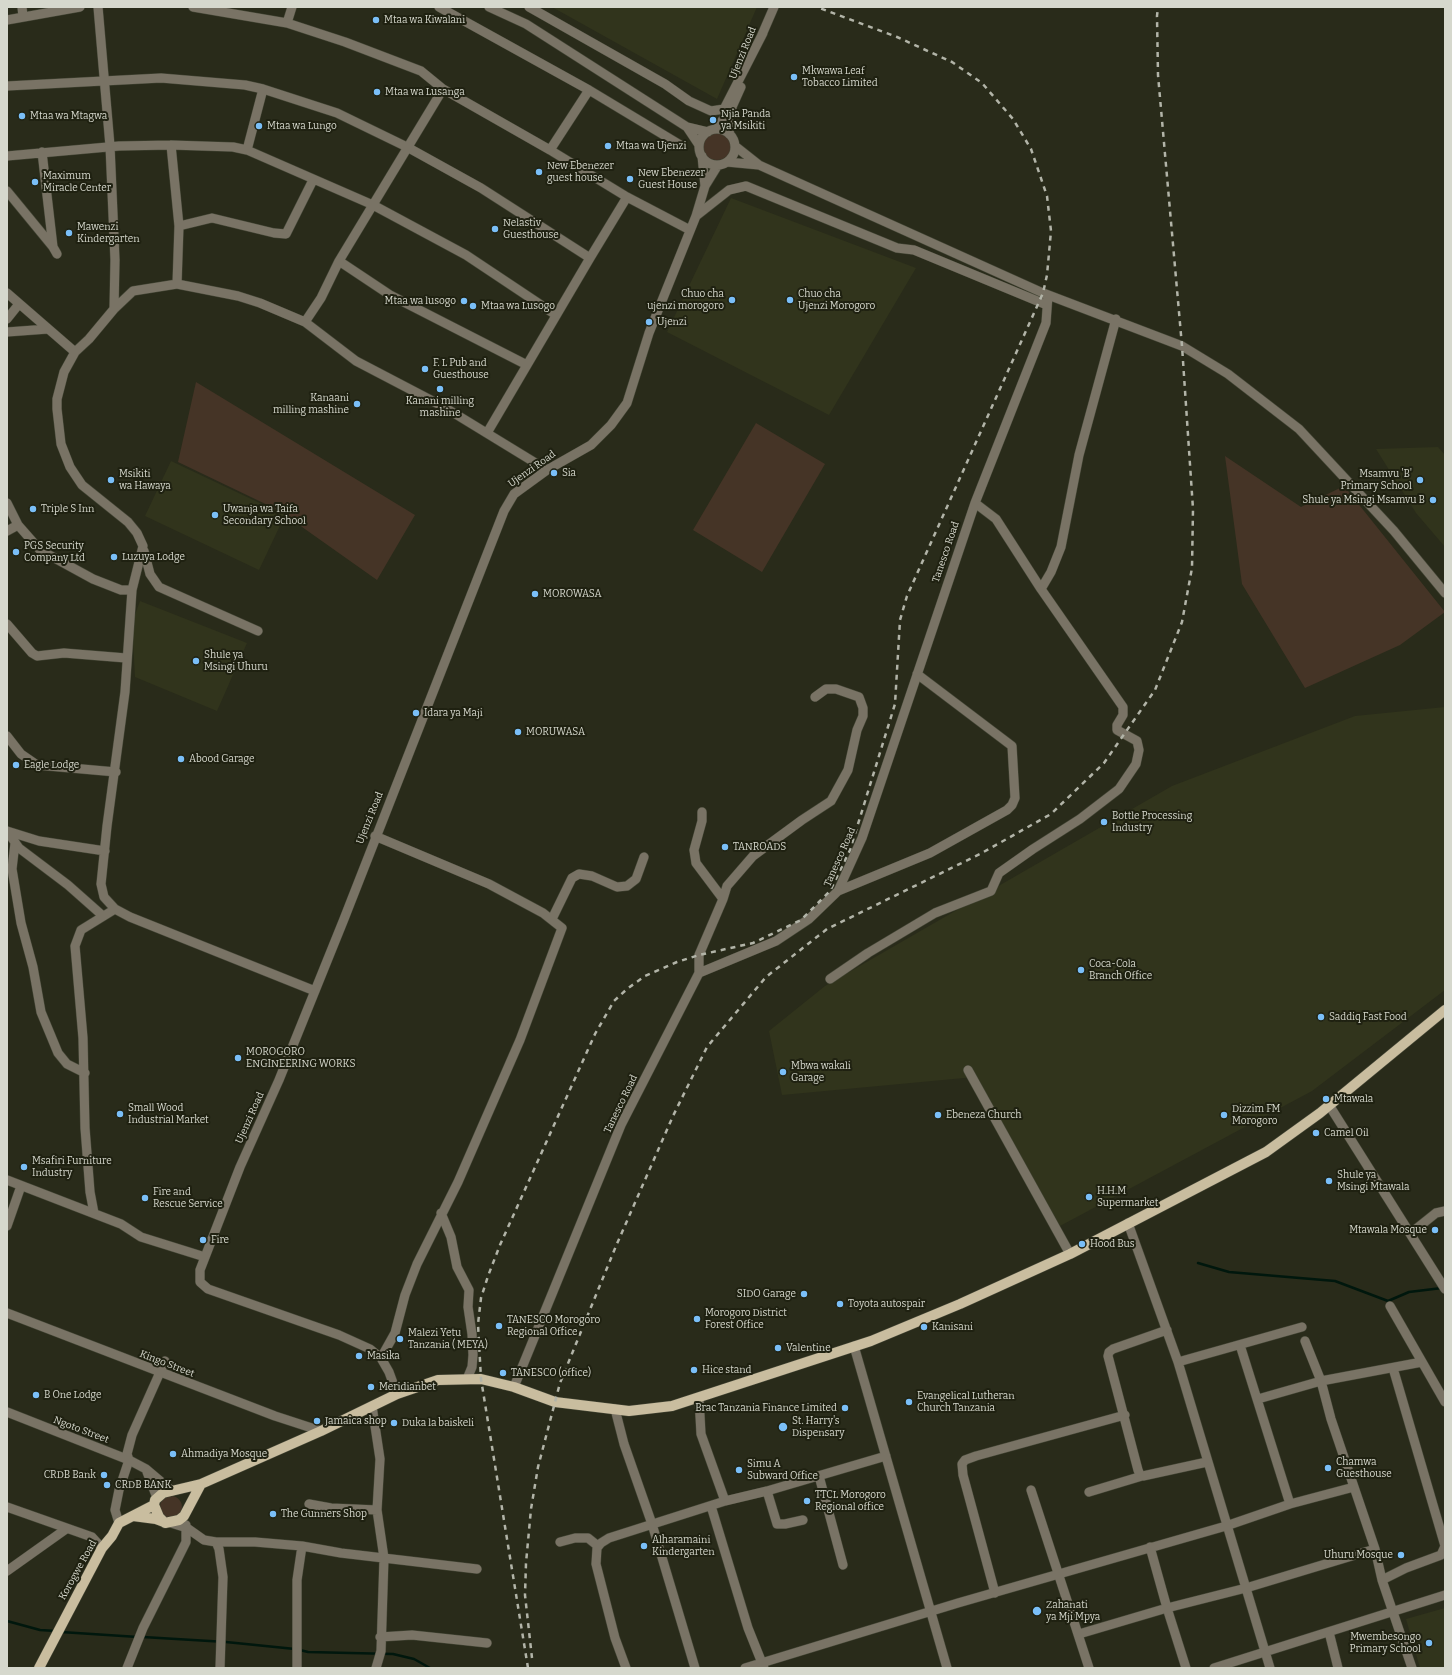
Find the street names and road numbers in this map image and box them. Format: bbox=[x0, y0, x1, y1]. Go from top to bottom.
street label: Ujenzi Road bbox=[727, 25, 759, 81]
street label: Ujenzi Road bbox=[506, 448, 558, 490]
street label: Tanesco Road bbox=[930, 520, 962, 584]
street label: Ujenzi Road bbox=[354, 790, 386, 846]
street label: Tanesco Road bbox=[822, 826, 858, 888]
street label: Tanesco Road bbox=[602, 1073, 640, 1135]
street label: Ujenzi Road bbox=[233, 1090, 267, 1146]
street label: Kingo Street bbox=[138, 1348, 196, 1380]
street label: Ngoto Street bbox=[52, 1414, 110, 1446]
street label: Korogwe Road bbox=[57, 1538, 99, 1602]

